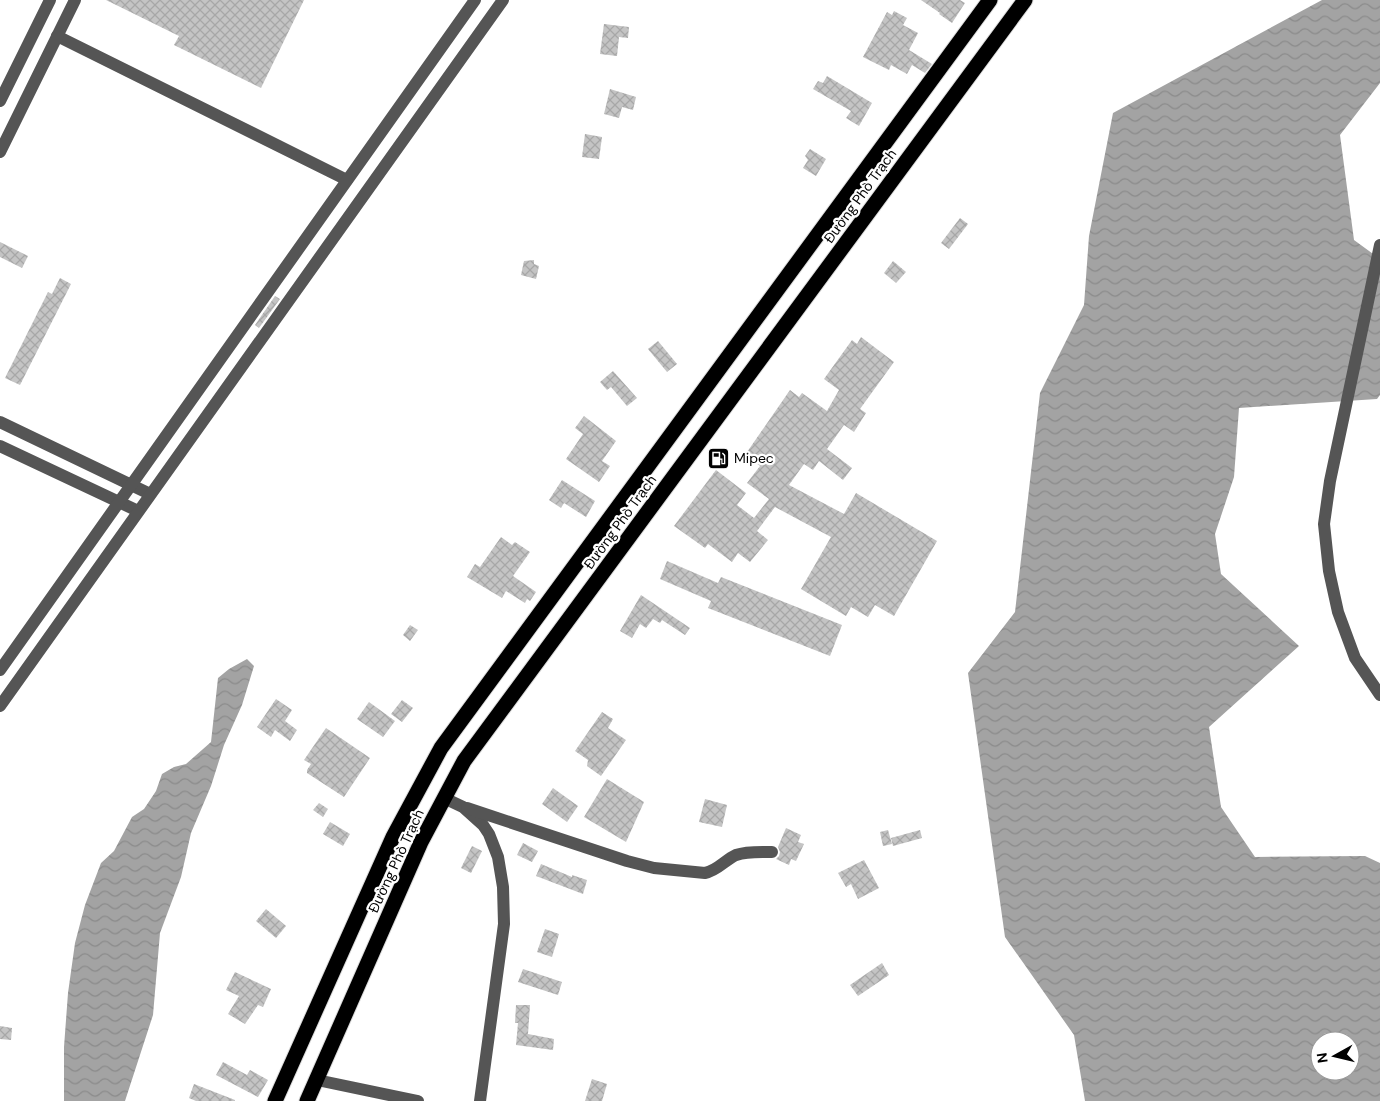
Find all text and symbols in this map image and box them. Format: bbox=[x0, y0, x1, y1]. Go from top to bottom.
street label: Đường Phò Trạch bbox=[820, 145, 900, 247]
fuel station icon: Mipec bbox=[706, 446, 730, 470]
place label: Mipec bbox=[734, 449, 774, 467]
street label: Đường Phò Trạch bbox=[580, 471, 660, 573]
street label: Đường Phò Trạch bbox=[364, 806, 428, 916]
north arrow bbox=[1310, 1031, 1360, 1081]
text: N bbox=[1313, 1051, 1332, 1064]

